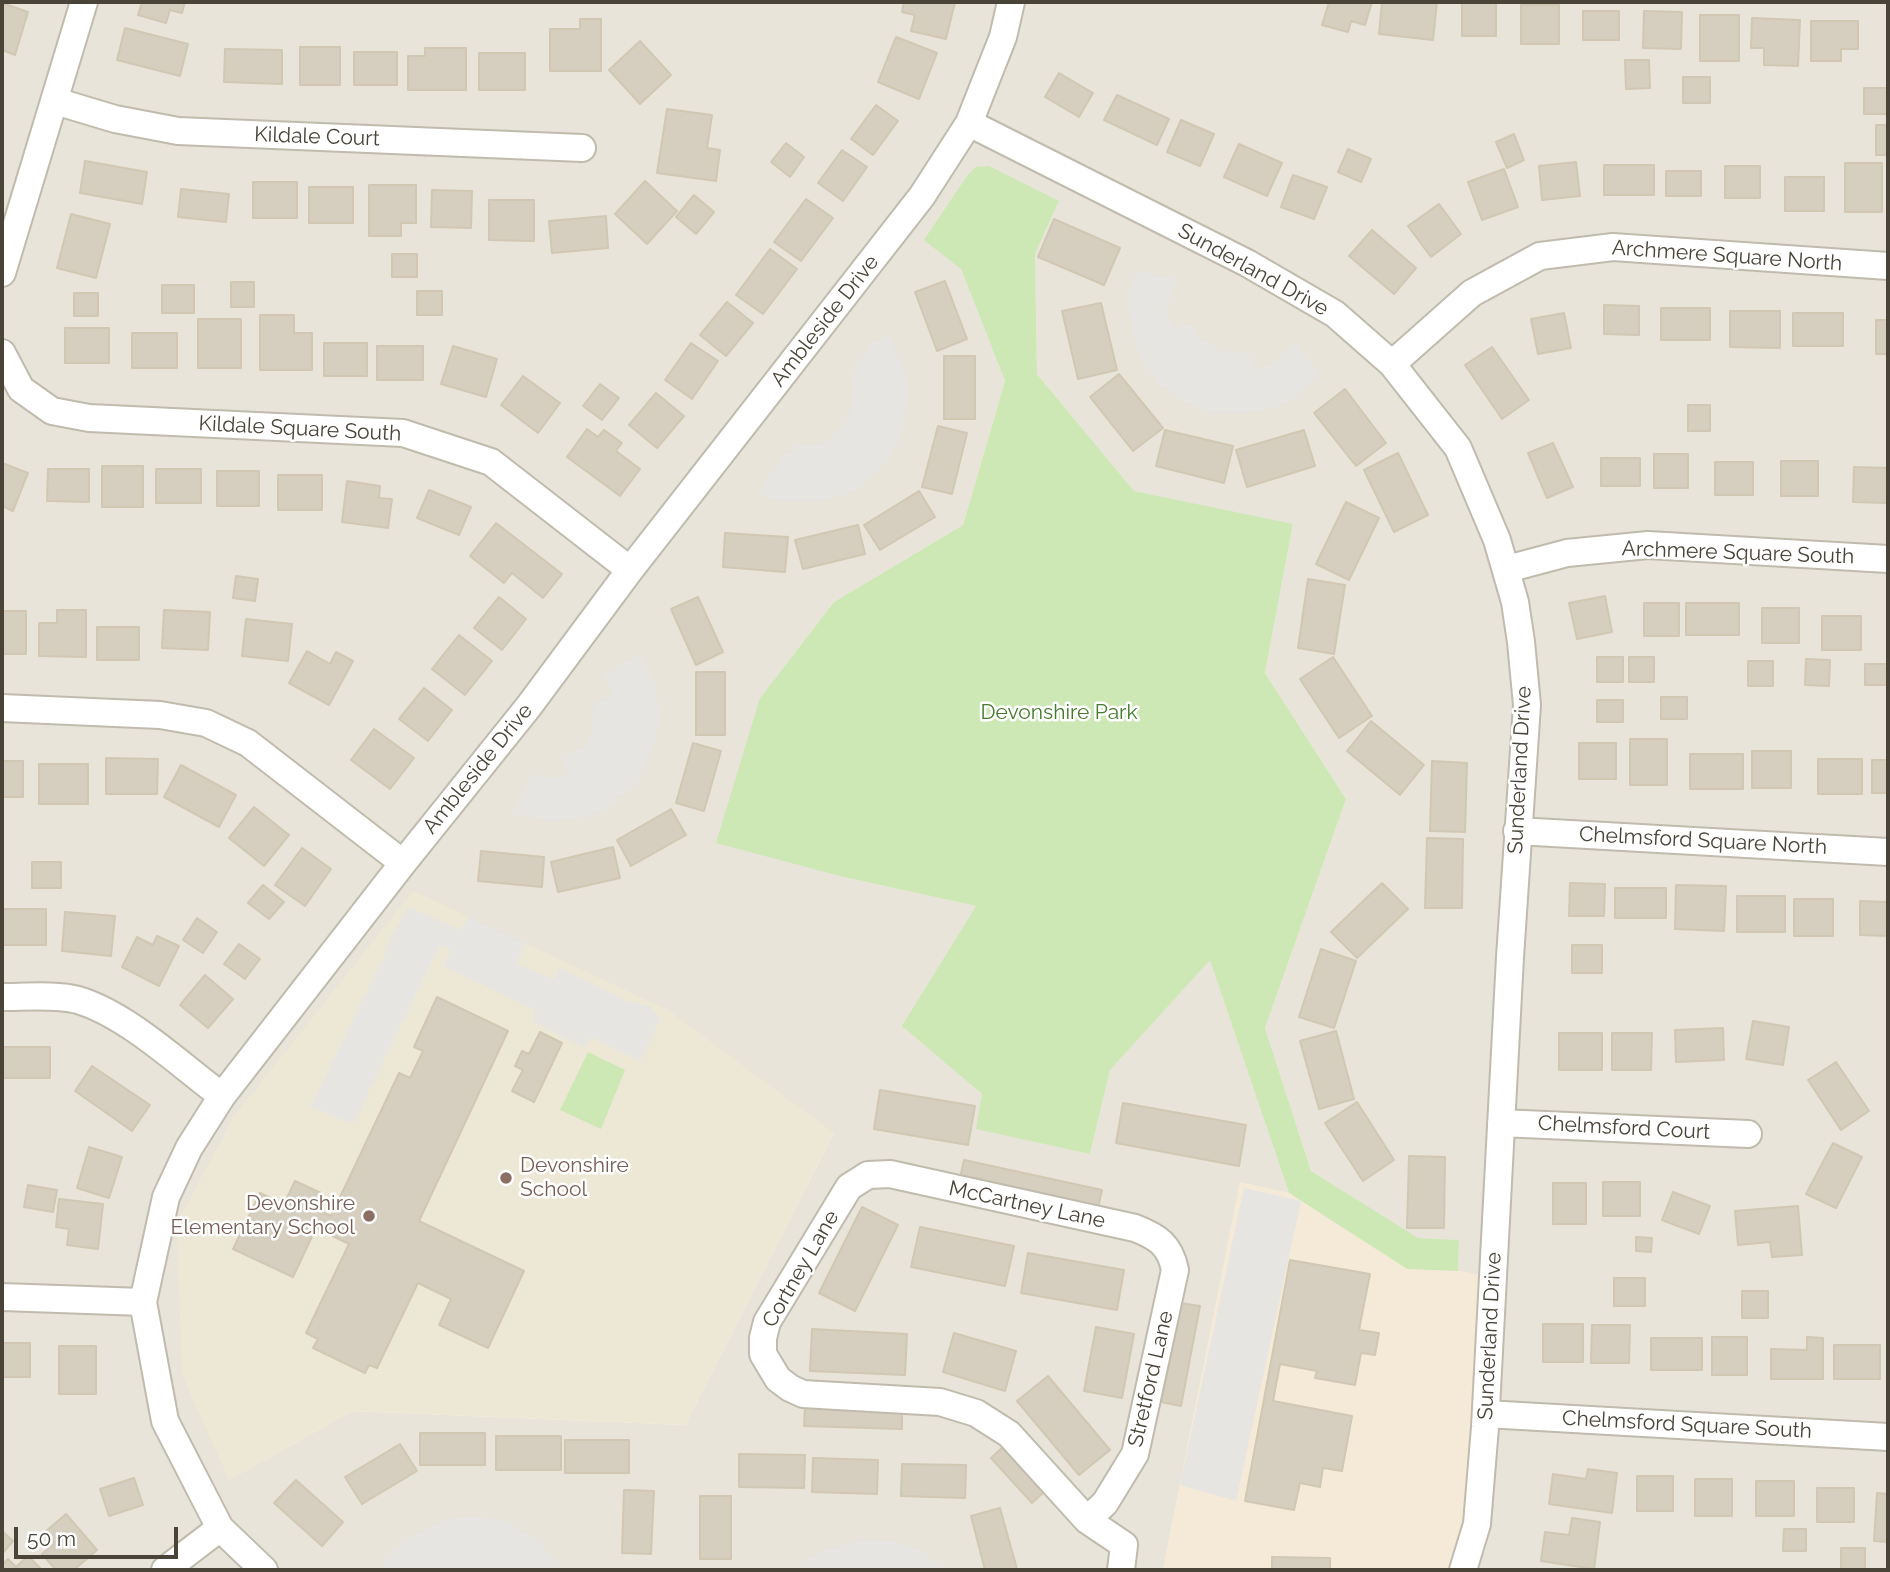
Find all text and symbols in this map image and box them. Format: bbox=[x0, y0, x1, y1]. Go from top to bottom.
street label: Kildale Court bbox=[254, 122, 380, 152]
street label: Sunderland Drive bbox=[1173, 218, 1333, 322]
street label: Archmere Square North bbox=[1611, 235, 1843, 277]
street label: Ambleside Drive bbox=[766, 250, 884, 392]
street label: Kildale Square South bbox=[198, 411, 402, 447]
street label: Archmere Square South bbox=[1621, 536, 1855, 570]
street label: Sunderland Drive bbox=[1503, 685, 1537, 855]
street label: Ambleside Drive bbox=[418, 699, 538, 839]
park label: Devonshire Park bbox=[980, 700, 1138, 726]
street label: Chelmsford Square North bbox=[1578, 822, 1828, 860]
street label: Chelmsford Court bbox=[1537, 1111, 1711, 1145]
place label: Devonshire School bbox=[520, 1153, 629, 1203]
marker: Devonshire School bbox=[498, 1170, 514, 1186]
street label: McCartney Lane bbox=[947, 1176, 1107, 1234]
place label: Devonshire Elementary School bbox=[171, 1191, 355, 1241]
street label: Cortney Lane bbox=[757, 1206, 845, 1332]
marker: Devonshire Elementary School bbox=[361, 1208, 377, 1224]
street label: Sunderland Drive bbox=[1473, 1251, 1507, 1421]
street label: Stretford Lane bbox=[1123, 1309, 1179, 1449]
street label: Chelmsford Square South bbox=[1561, 1406, 1813, 1444]
scale bar bbox=[18, 1512, 182, 1556]
text: 50 m bbox=[27, 1526, 76, 1551]

